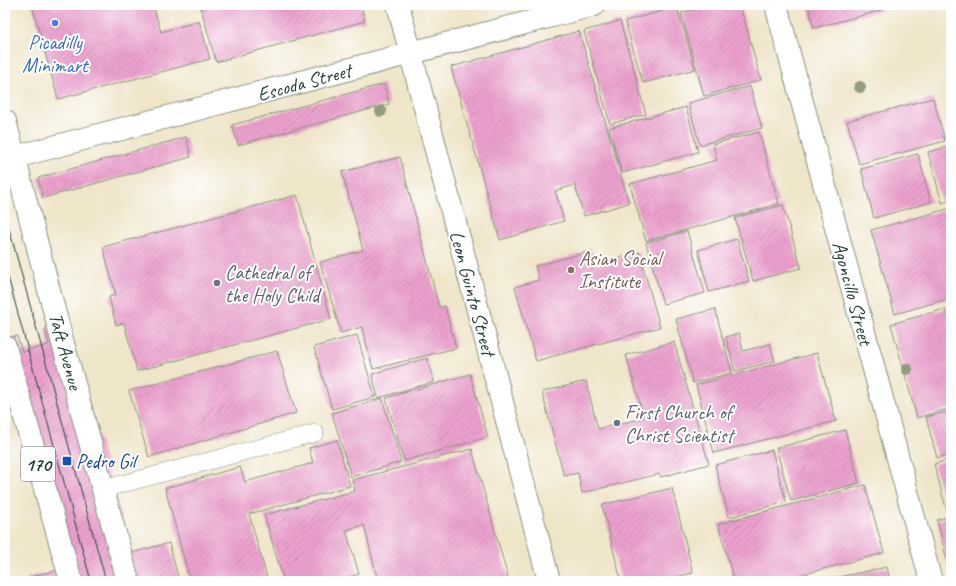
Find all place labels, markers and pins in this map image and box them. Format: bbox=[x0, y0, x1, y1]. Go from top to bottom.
marker: Picadilly Minimart bbox=[50, 18, 60, 28]
place label: Picadilly Minimart bbox=[22, 30, 90, 78]
place label: Asian Social Institute bbox=[579, 246, 664, 294]
place label: Cathedral of the Holy Child bbox=[225, 260, 322, 308]
marker: Asian Social Institute bbox=[566, 265, 576, 275]
marker: Cathedral of the Holy Child bbox=[212, 278, 222, 288]
place label: First Church of Christ Scientist bbox=[625, 400, 736, 448]
marker: First Church of Christ Scientist bbox=[612, 418, 622, 428]
place label: Pedro Gil bbox=[76, 449, 139, 474]
marker: Pedro Gil bbox=[61, 455, 73, 467]

